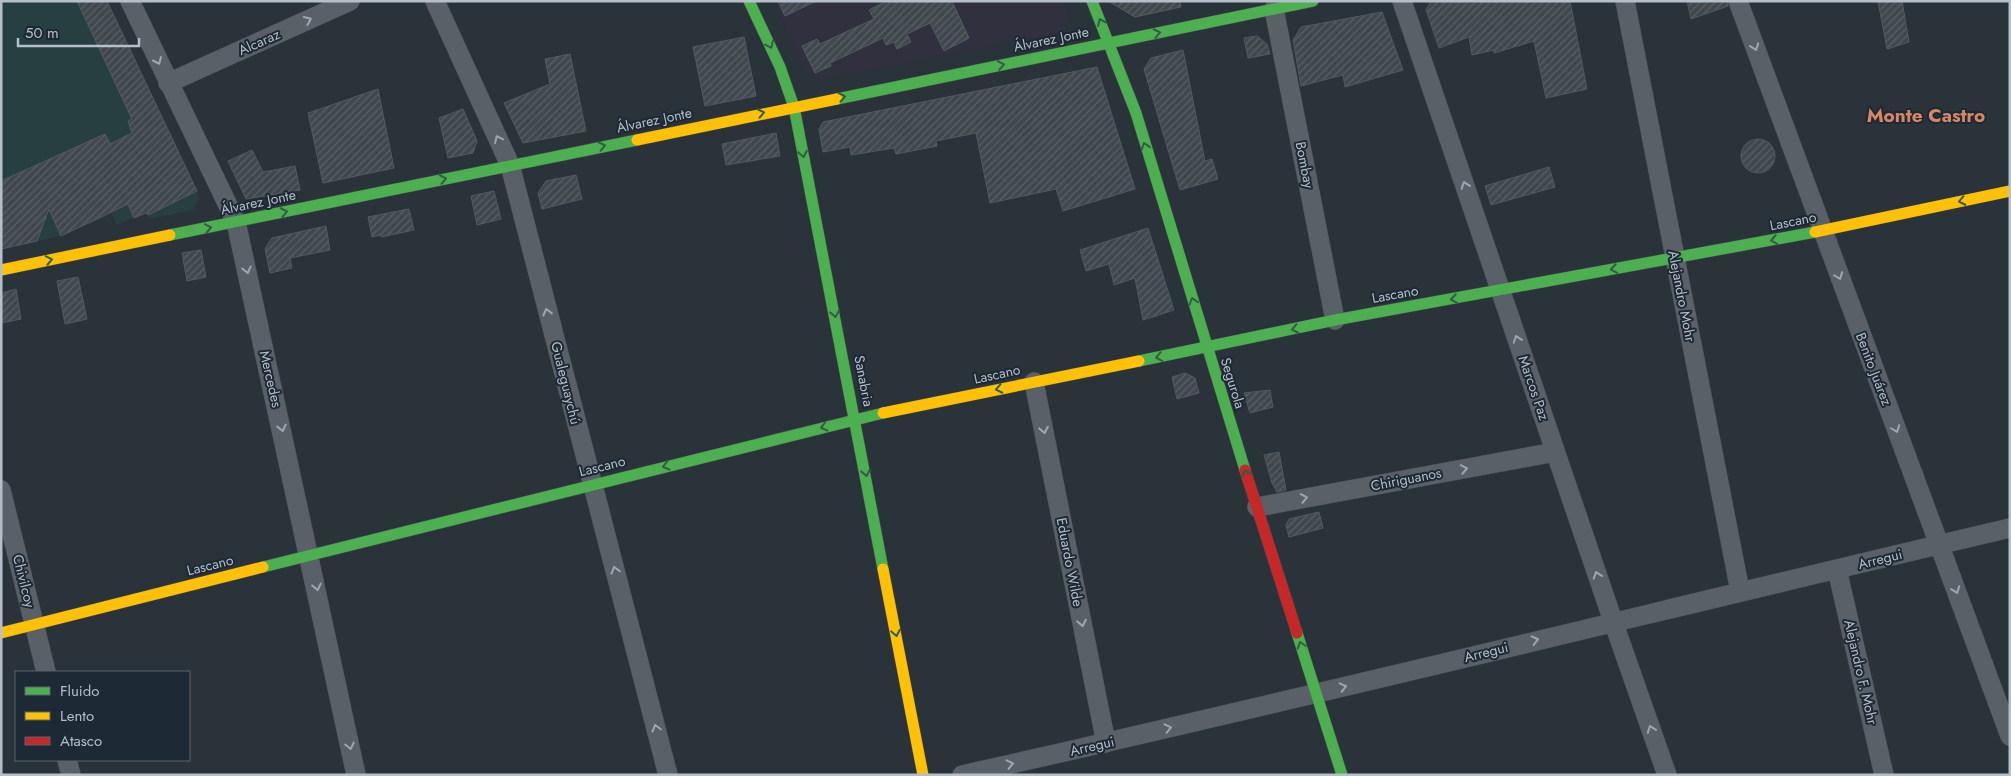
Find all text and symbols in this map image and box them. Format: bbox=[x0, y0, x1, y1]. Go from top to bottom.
scale bar bbox=[18, 15, 139, 47]
one-way arrow bbox=[303, 16, 312, 26]
one-way arrow bbox=[1096, 18, 1107, 27]
street label: Álvarez Jonte bbox=[1011, 21, 1091, 57]
text: 50 m bbox=[25, 22, 59, 44]
street label: Alcaraz bbox=[235, 24, 284, 60]
one-way arrow bbox=[1153, 28, 1162, 39]
one-way arrow bbox=[764, 40, 774, 49]
one-way arrow bbox=[1749, 42, 1759, 51]
one-way arrow bbox=[152, 56, 163, 65]
one-way arrow bbox=[997, 60, 1006, 71]
one-way arrow bbox=[837, 92, 846, 103]
street label: Álvarez Jonte bbox=[614, 102, 694, 138]
district label: Monte Castro bbox=[1867, 102, 1985, 129]
one-way arrow bbox=[757, 109, 765, 119]
one-way arrow bbox=[493, 135, 504, 144]
street label: Bombay bbox=[1291, 140, 1319, 191]
one-way arrow bbox=[597, 141, 606, 152]
one-way arrow bbox=[1141, 142, 1151, 150]
one-way arrow bbox=[798, 150, 808, 159]
one-way arrow bbox=[438, 174, 447, 185]
one-way arrow bbox=[1460, 181, 1470, 190]
street label: Álvarez Jonte bbox=[218, 184, 298, 220]
one-way arrow bbox=[1958, 196, 1966, 206]
one-way arrow bbox=[279, 207, 288, 218]
street label: Lascano bbox=[1768, 207, 1818, 235]
one-way arrow bbox=[204, 223, 213, 233]
one-way arrow bbox=[1770, 234, 1778, 244]
street label: Alejandro Mohr bbox=[1663, 249, 1701, 344]
one-way arrow bbox=[45, 255, 53, 266]
one-way arrow bbox=[1610, 264, 1619, 274]
one-way arrow bbox=[241, 265, 251, 274]
one-way arrow bbox=[1833, 272, 1843, 280]
street label: Lascano bbox=[1370, 280, 1420, 308]
one-way arrow bbox=[1450, 293, 1459, 303]
one-way arrow bbox=[1188, 298, 1198, 306]
one-way arrow bbox=[543, 308, 553, 316]
one-way arrow bbox=[829, 309, 840, 318]
one-way arrow bbox=[1290, 323, 1299, 334]
street label: Benito Juárez bbox=[1851, 330, 1897, 409]
one-way arrow bbox=[1513, 335, 1523, 343]
street label: Gualeguaychú bbox=[546, 339, 586, 427]
street label: Mercedes bbox=[255, 349, 287, 410]
one-way arrow bbox=[1154, 352, 1163, 362]
street label: Marcos Paz bbox=[1514, 353, 1555, 424]
street label: Sanabria bbox=[849, 354, 879, 408]
street label: Segurola bbox=[1216, 355, 1250, 411]
street label: Lascano bbox=[972, 359, 1022, 389]
one-way arrow bbox=[995, 383, 1004, 394]
one-way arrow bbox=[819, 421, 828, 432]
one-way arrow bbox=[276, 424, 287, 433]
one-way arrow bbox=[1890, 424, 1900, 432]
one-way arrow bbox=[1038, 425, 1048, 434]
street label: Lascano bbox=[577, 451, 628, 481]
one-way arrow bbox=[661, 460, 670, 471]
street label: Chiriguanos bbox=[1369, 462, 1443, 496]
one-way arrow bbox=[1460, 464, 1469, 474]
one-way arrow bbox=[860, 469, 871, 478]
one-way arrow bbox=[1242, 470, 1252, 478]
one-way arrow bbox=[1300, 494, 1309, 504]
street label: Eduardo Wilde bbox=[1052, 516, 1088, 608]
street label: Arregui bbox=[1856, 544, 1904, 574]
street label: Lascano bbox=[185, 550, 236, 580]
street label: Chivilcoy bbox=[8, 552, 40, 610]
one-way arrow bbox=[610, 567, 620, 575]
one-way arrow bbox=[1593, 572, 1603, 580]
one-way arrow bbox=[311, 583, 322, 591]
one-way arrow bbox=[1950, 586, 1960, 594]
street label: Alejandro F. Mohr bbox=[1839, 618, 1883, 727]
one-way arrow bbox=[1076, 619, 1087, 628]
one-way arrow bbox=[891, 629, 901, 637]
one-way arrow bbox=[1531, 635, 1540, 646]
street label: Arregui bbox=[1462, 637, 1510, 667]
one-way arrow bbox=[1297, 641, 1307, 649]
legend bbox=[15, 671, 190, 761]
text: Fluido bbox=[60, 680, 99, 702]
one-way arrow bbox=[1339, 683, 1347, 693]
text: Lento bbox=[60, 705, 94, 727]
one-way arrow bbox=[651, 723, 662, 732]
one-way arrow bbox=[1164, 723, 1173, 734]
one-way arrow bbox=[1647, 725, 1657, 734]
text: Atasco bbox=[60, 730, 102, 752]
street label: Arregui bbox=[1068, 731, 1116, 761]
one-way arrow bbox=[344, 742, 355, 750]
one-way arrow bbox=[1005, 759, 1014, 770]

